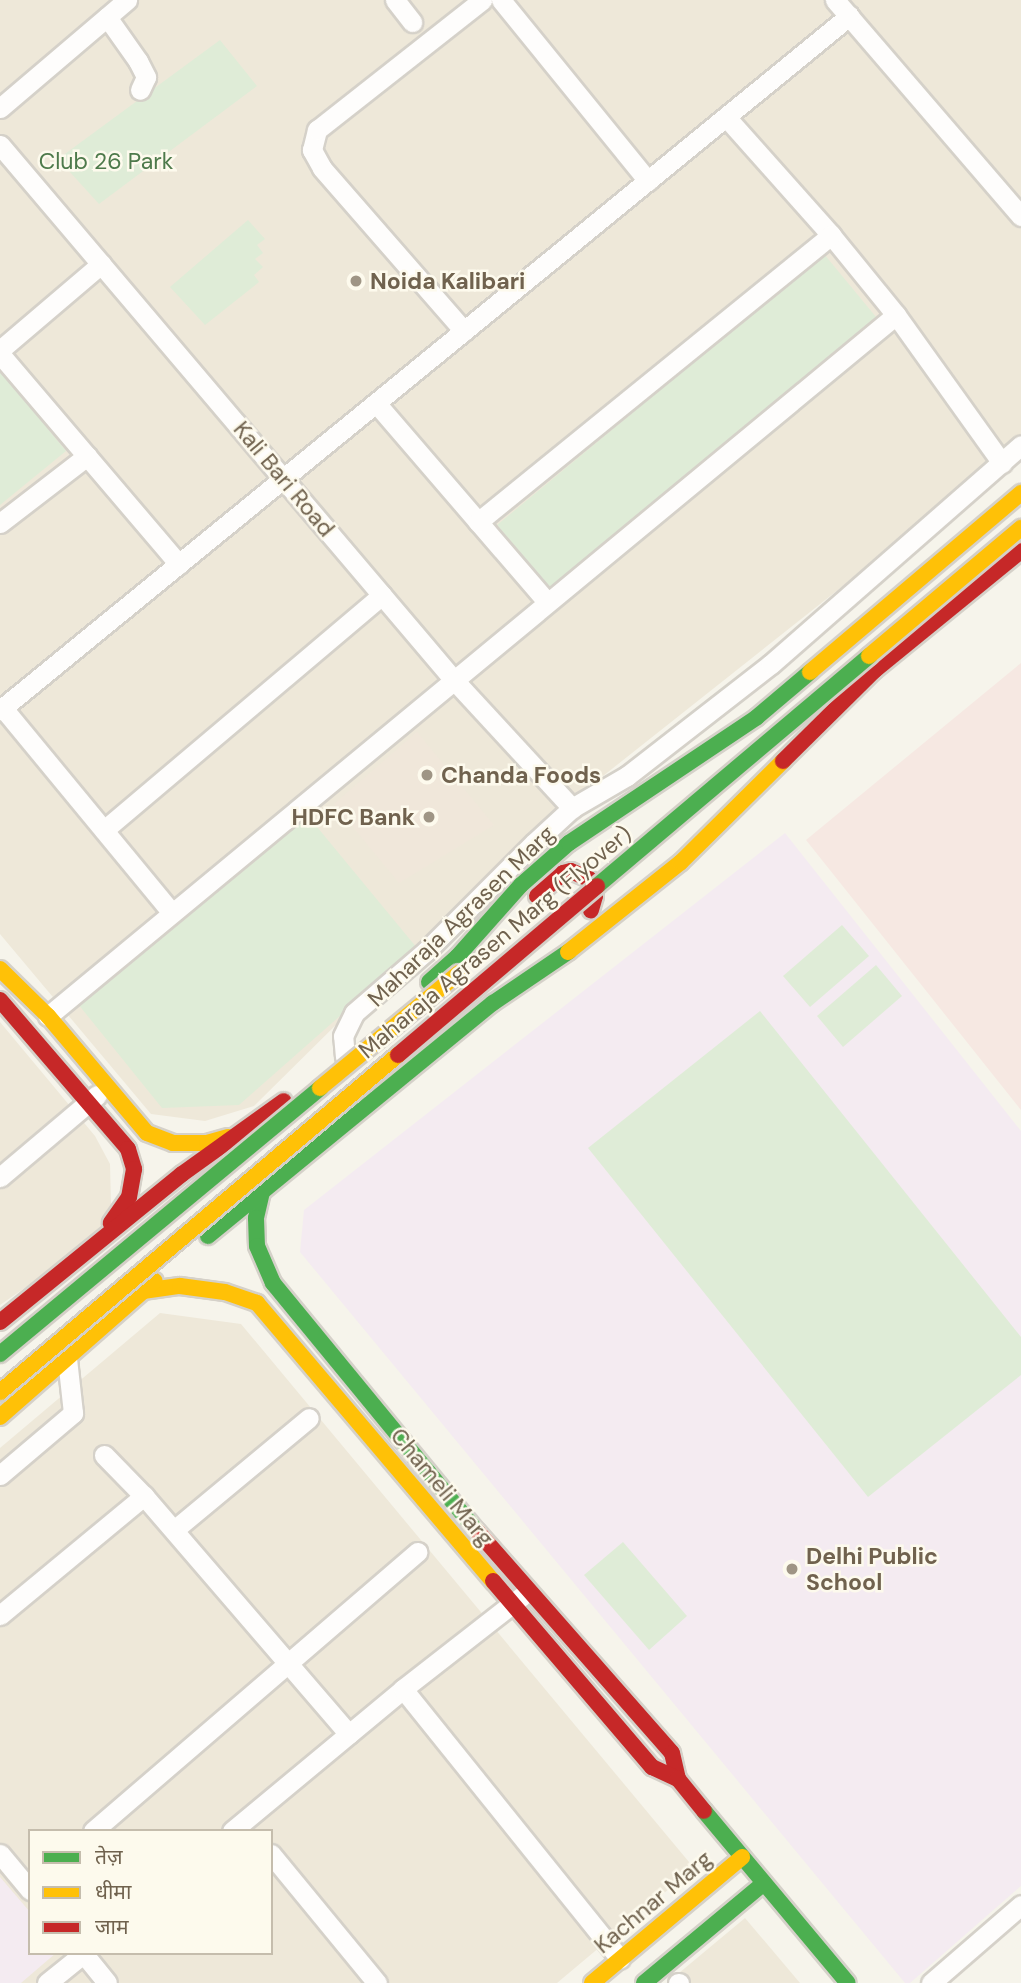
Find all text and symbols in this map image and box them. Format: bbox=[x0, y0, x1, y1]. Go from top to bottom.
park label: Club 26 Park bbox=[39, 147, 173, 175]
place label: Noida Kalibari bbox=[370, 267, 525, 295]
marker: Noida Kalibari bbox=[348, 273, 364, 289]
street label: Kali Bari Road bbox=[228, 416, 340, 542]
place label: Chanda Foods bbox=[441, 761, 601, 789]
marker: Chanda Foods bbox=[419, 767, 435, 783]
place label: HDFC Bank bbox=[292, 803, 415, 831]
marker: HDFC Bank bbox=[421, 809, 437, 825]
street label: Maharaja Agrasen Marg (Flyover) bbox=[353, 820, 637, 1064]
street label: Maharaja Agrasen Marg bbox=[362, 820, 560, 1012]
street label: Chameli Marg bbox=[385, 1422, 499, 1552]
place label: Delhi Public School bbox=[806, 1542, 938, 1596]
marker: Delhi Public School bbox=[784, 1561, 800, 1577]
legend bbox=[28, 1829, 273, 1955]
text: तेज़ bbox=[95, 1843, 123, 1871]
street label: Kachnar Marg bbox=[589, 1845, 717, 1959]
text: धीमा bbox=[95, 1878, 131, 1906]
text: जाम bbox=[95, 1913, 129, 1941]

